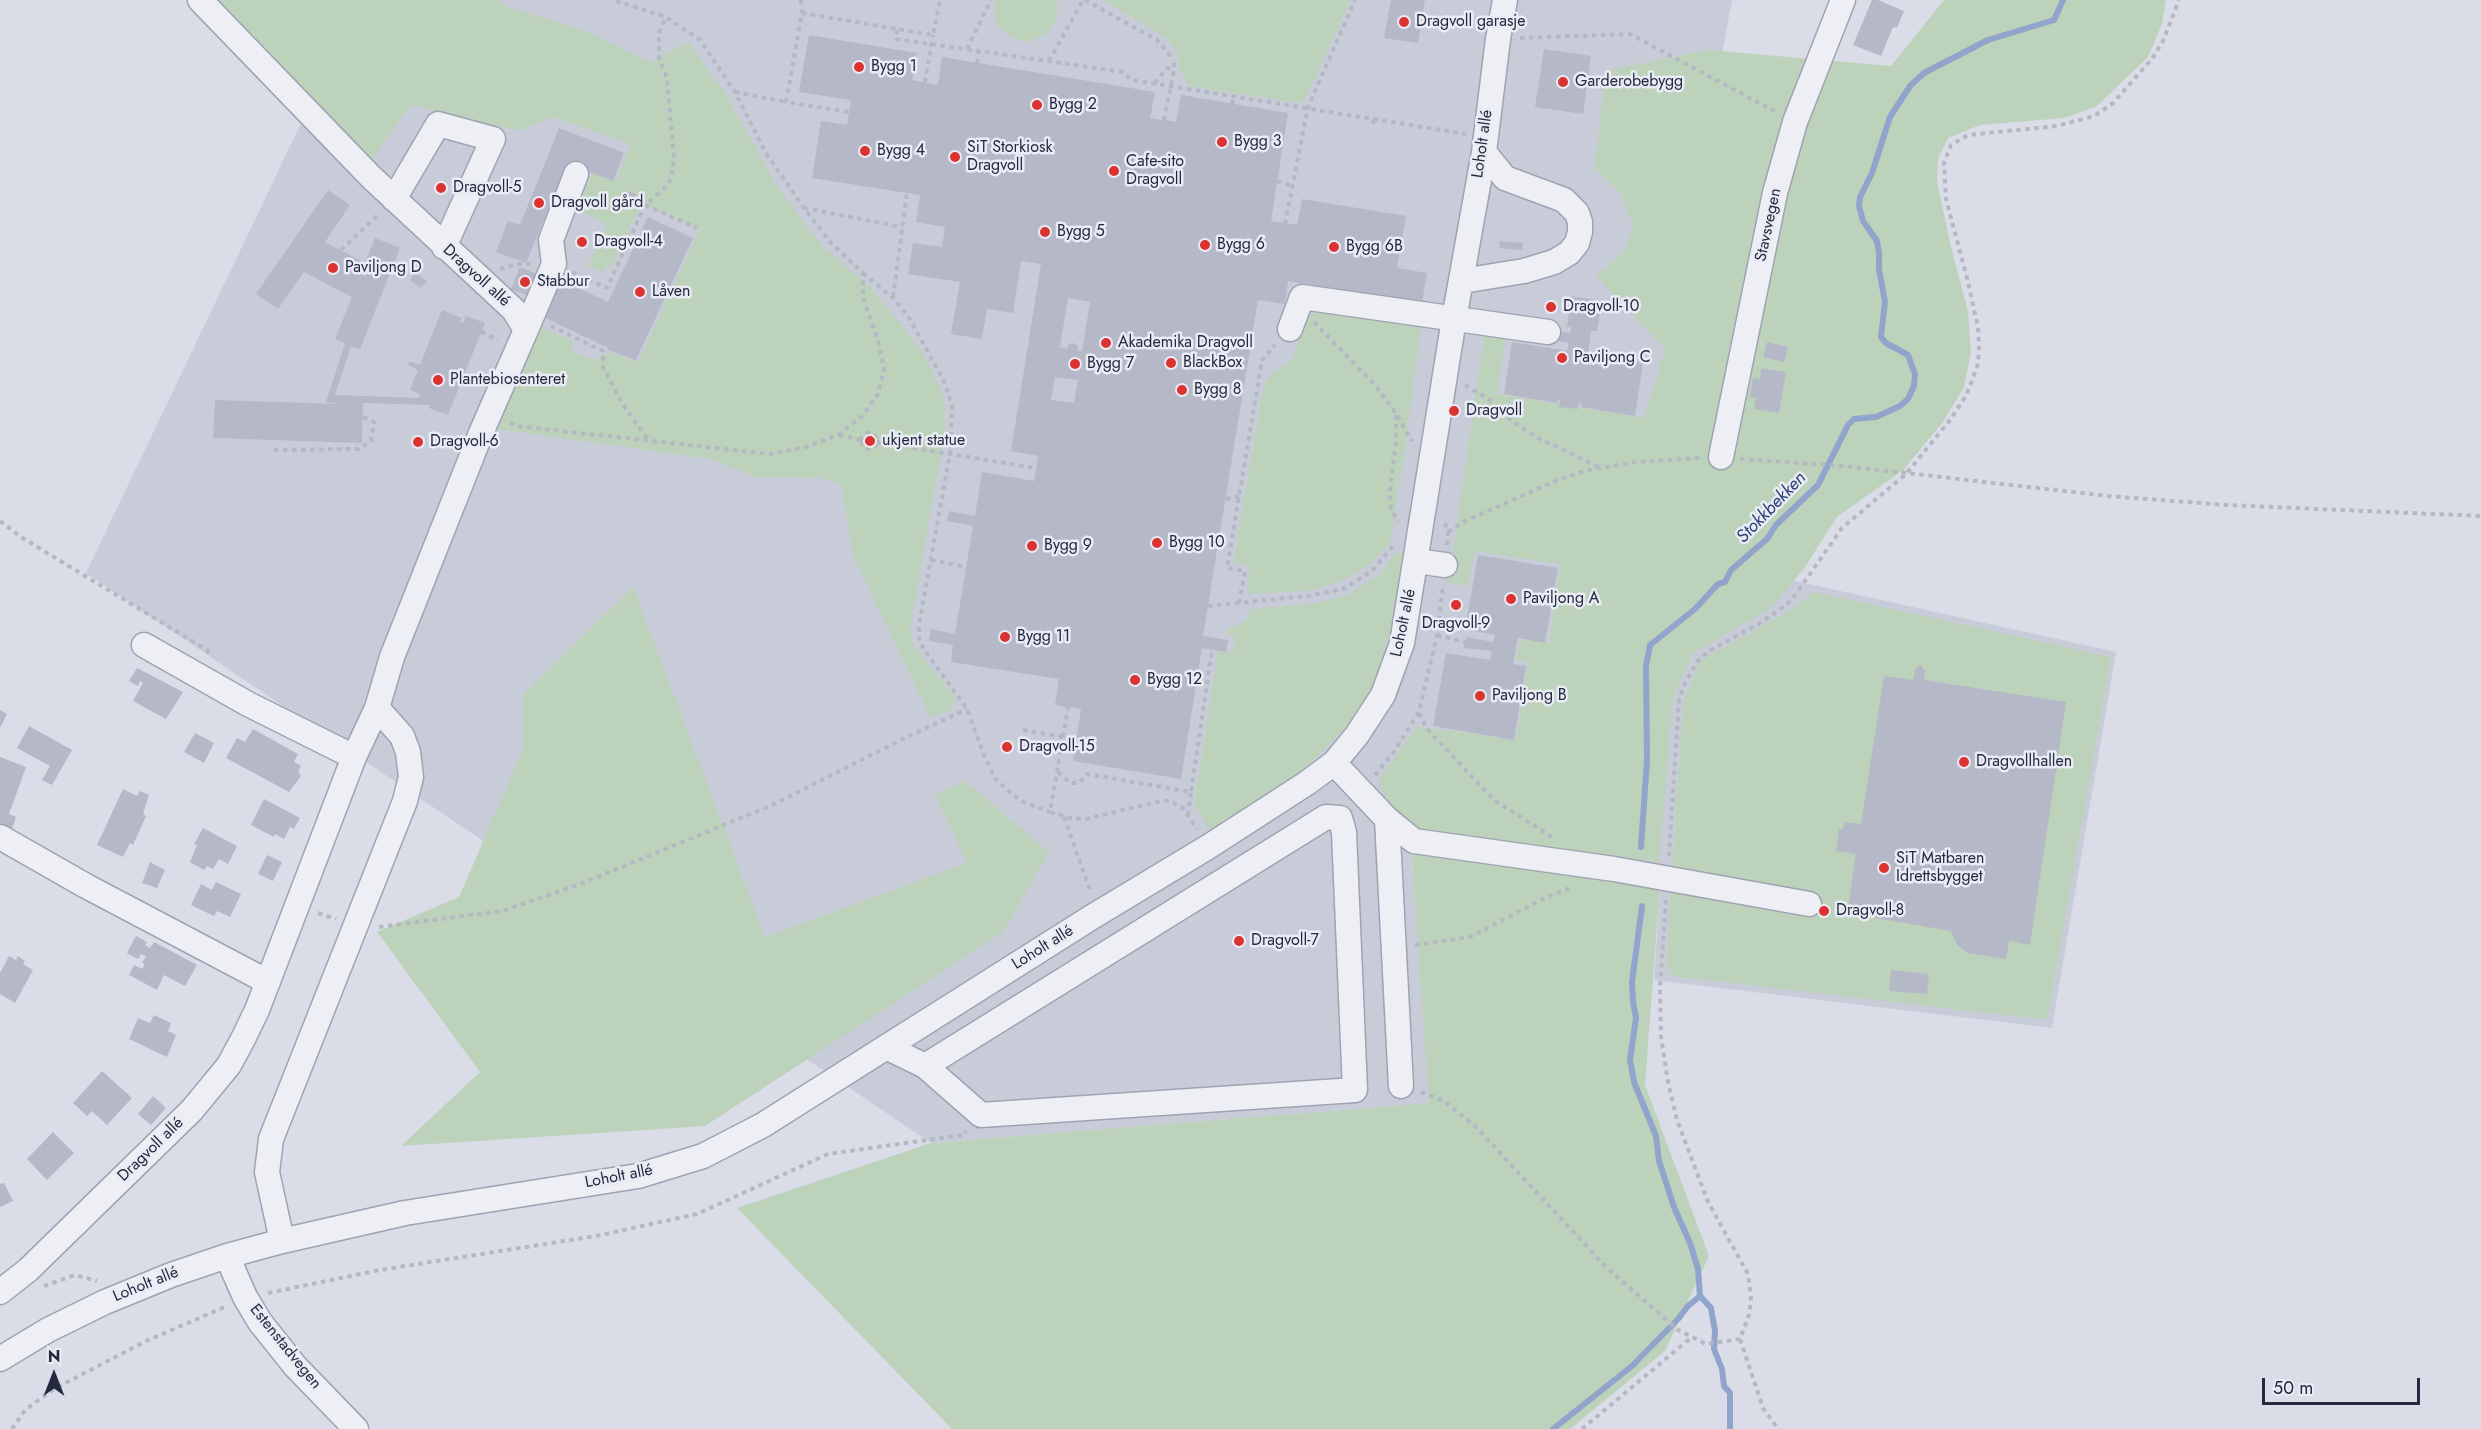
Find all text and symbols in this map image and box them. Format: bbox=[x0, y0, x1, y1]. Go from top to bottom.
place label: Dragvoll garasje bbox=[1416, 12, 1526, 32]
marker: Dragvoll garasje bbox=[1397, 15, 1411, 29]
place label: Bygg 1 bbox=[871, 57, 917, 77]
marker: Bygg 1 bbox=[852, 60, 866, 74]
place label: Garderobebygg bbox=[1575, 72, 1683, 92]
marker: Garderobebygg bbox=[1556, 75, 1570, 89]
place label: Bygg 2 bbox=[1049, 95, 1097, 115]
marker: Bygg 2 bbox=[1030, 98, 1044, 112]
street label: Loholt allé bbox=[1469, 109, 1497, 179]
place label: Bygg 3 bbox=[1234, 132, 1282, 152]
marker: Bygg 3 bbox=[1215, 135, 1229, 149]
place label: SiT Storkiosk Dragvoll bbox=[967, 138, 1052, 176]
place label: Bygg 4 bbox=[877, 141, 925, 161]
marker: Bygg 4 bbox=[858, 144, 872, 158]
marker: SiT Storkiosk Dragvoll bbox=[948, 150, 962, 164]
place label: Cafe-sito Dragvoll bbox=[1126, 152, 1184, 190]
marker: Cafe-sito Dragvoll bbox=[1107, 164, 1121, 178]
place label: Dragvoll-5 bbox=[453, 178, 521, 198]
marker: Dragvoll-5 bbox=[434, 181, 448, 195]
street label: Stavsvegen bbox=[1752, 187, 1786, 263]
place label: Dragvoll gård bbox=[551, 193, 643, 213]
marker: Dragvoll gård bbox=[532, 196, 546, 210]
place label: Bygg 5 bbox=[1057, 222, 1105, 242]
marker: Bygg 5 bbox=[1038, 225, 1052, 239]
place label: Dragvoll-4 bbox=[594, 232, 663, 252]
marker: Dragvoll-4 bbox=[575, 235, 589, 249]
place label: Bygg 6 bbox=[1217, 235, 1265, 255]
place label: Bygg 6B bbox=[1346, 237, 1403, 257]
marker: Bygg 6 bbox=[1198, 238, 1212, 252]
marker: Bygg 6B bbox=[1327, 240, 1341, 254]
street label: Dragvoll allé bbox=[438, 241, 514, 311]
place label: Paviljong D bbox=[345, 258, 422, 278]
marker: Paviljong D bbox=[326, 261, 340, 275]
place label: Stabbur bbox=[537, 272, 589, 292]
marker: Stabbur bbox=[518, 275, 532, 289]
place label: Låven bbox=[652, 282, 690, 302]
marker: Låven bbox=[633, 285, 647, 299]
place label: Dragvoll-10 bbox=[1563, 297, 1639, 317]
marker: Dragvoll-10 bbox=[1544, 300, 1558, 314]
place label: Akademika Dragvoll bbox=[1118, 333, 1253, 353]
marker: Akademika Dragvoll bbox=[1099, 336, 1113, 350]
place label: Paviljong C bbox=[1574, 348, 1651, 368]
marker: Paviljong C bbox=[1555, 351, 1569, 365]
place label: BlackBox bbox=[1183, 353, 1242, 373]
place label: Bygg 7 bbox=[1087, 354, 1134, 374]
marker: BlackBox bbox=[1164, 356, 1178, 370]
marker: Bygg 7 bbox=[1068, 357, 1082, 371]
place label: Plantebiosenteret bbox=[450, 370, 565, 390]
marker: Plantebiosenteret bbox=[431, 373, 445, 387]
place label: Bygg 8 bbox=[1194, 380, 1242, 400]
marker: Bygg 8 bbox=[1175, 383, 1189, 397]
place label: Dragvoll bbox=[1466, 401, 1522, 421]
marker: Dragvoll bbox=[1447, 404, 1461, 418]
place label: ukjent statue bbox=[882, 431, 965, 451]
place label: Dragvoll-6 bbox=[430, 432, 499, 452]
marker: ukjent statue bbox=[863, 434, 877, 448]
marker: Dragvoll-6 bbox=[411, 435, 425, 449]
water label: Stokkbekken bbox=[1733, 468, 1811, 548]
place label: Bygg 10 bbox=[1169, 533, 1225, 553]
place label: Bygg 9 bbox=[1044, 536, 1092, 556]
marker: Bygg 10 bbox=[1150, 536, 1164, 550]
marker: Bygg 9 bbox=[1025, 539, 1039, 553]
street label: Loholt allé bbox=[1387, 587, 1421, 659]
place label: Paviljong A bbox=[1523, 589, 1599, 609]
marker: Paviljong A bbox=[1504, 592, 1518, 606]
marker: Dragvoll-9 bbox=[1449, 598, 1463, 612]
place label: Dragvoll-9 bbox=[1422, 614, 1490, 634]
place label: Bygg 11 bbox=[1017, 627, 1070, 647]
marker: Bygg 11 bbox=[998, 630, 1012, 644]
place label: Bygg 12 bbox=[1147, 670, 1202, 690]
marker: Bygg 12 bbox=[1128, 673, 1142, 687]
place label: Paviljong B bbox=[1492, 686, 1567, 706]
marker: Paviljong B bbox=[1473, 689, 1487, 703]
place label: Dragvoll-15 bbox=[1019, 737, 1095, 757]
marker: Dragvoll-15 bbox=[1000, 740, 1014, 754]
place label: Dragvollhallen bbox=[1976, 752, 2072, 772]
marker: Dragvollhallen bbox=[1957, 755, 1971, 769]
place label: SiT Matbaren Idrettsbygget bbox=[1896, 849, 1984, 887]
marker: SiT Matbaren Idrettsbygget bbox=[1877, 861, 1891, 875]
place label: Dragvoll-8 bbox=[1836, 901, 1904, 921]
marker: Dragvoll-8 bbox=[1817, 904, 1831, 918]
street label: Loholt allé bbox=[1009, 922, 1077, 974]
place label: Dragvoll-7 bbox=[1251, 931, 1319, 951]
marker: Dragvoll-7 bbox=[1232, 934, 1246, 948]
street label: Dragvoll allé bbox=[114, 1114, 188, 1186]
street label: Loholt allé bbox=[583, 1161, 655, 1193]
street label: Loholt allé bbox=[111, 1263, 181, 1307]
street label: Estenstadvegen bbox=[245, 1301, 325, 1393]
north arrow bbox=[24, 1345, 84, 1405]
text: N bbox=[48, 1345, 60, 1368]
scale bar bbox=[2265, 1366, 2422, 1404]
text: 50 m bbox=[2273, 1375, 2313, 1401]

